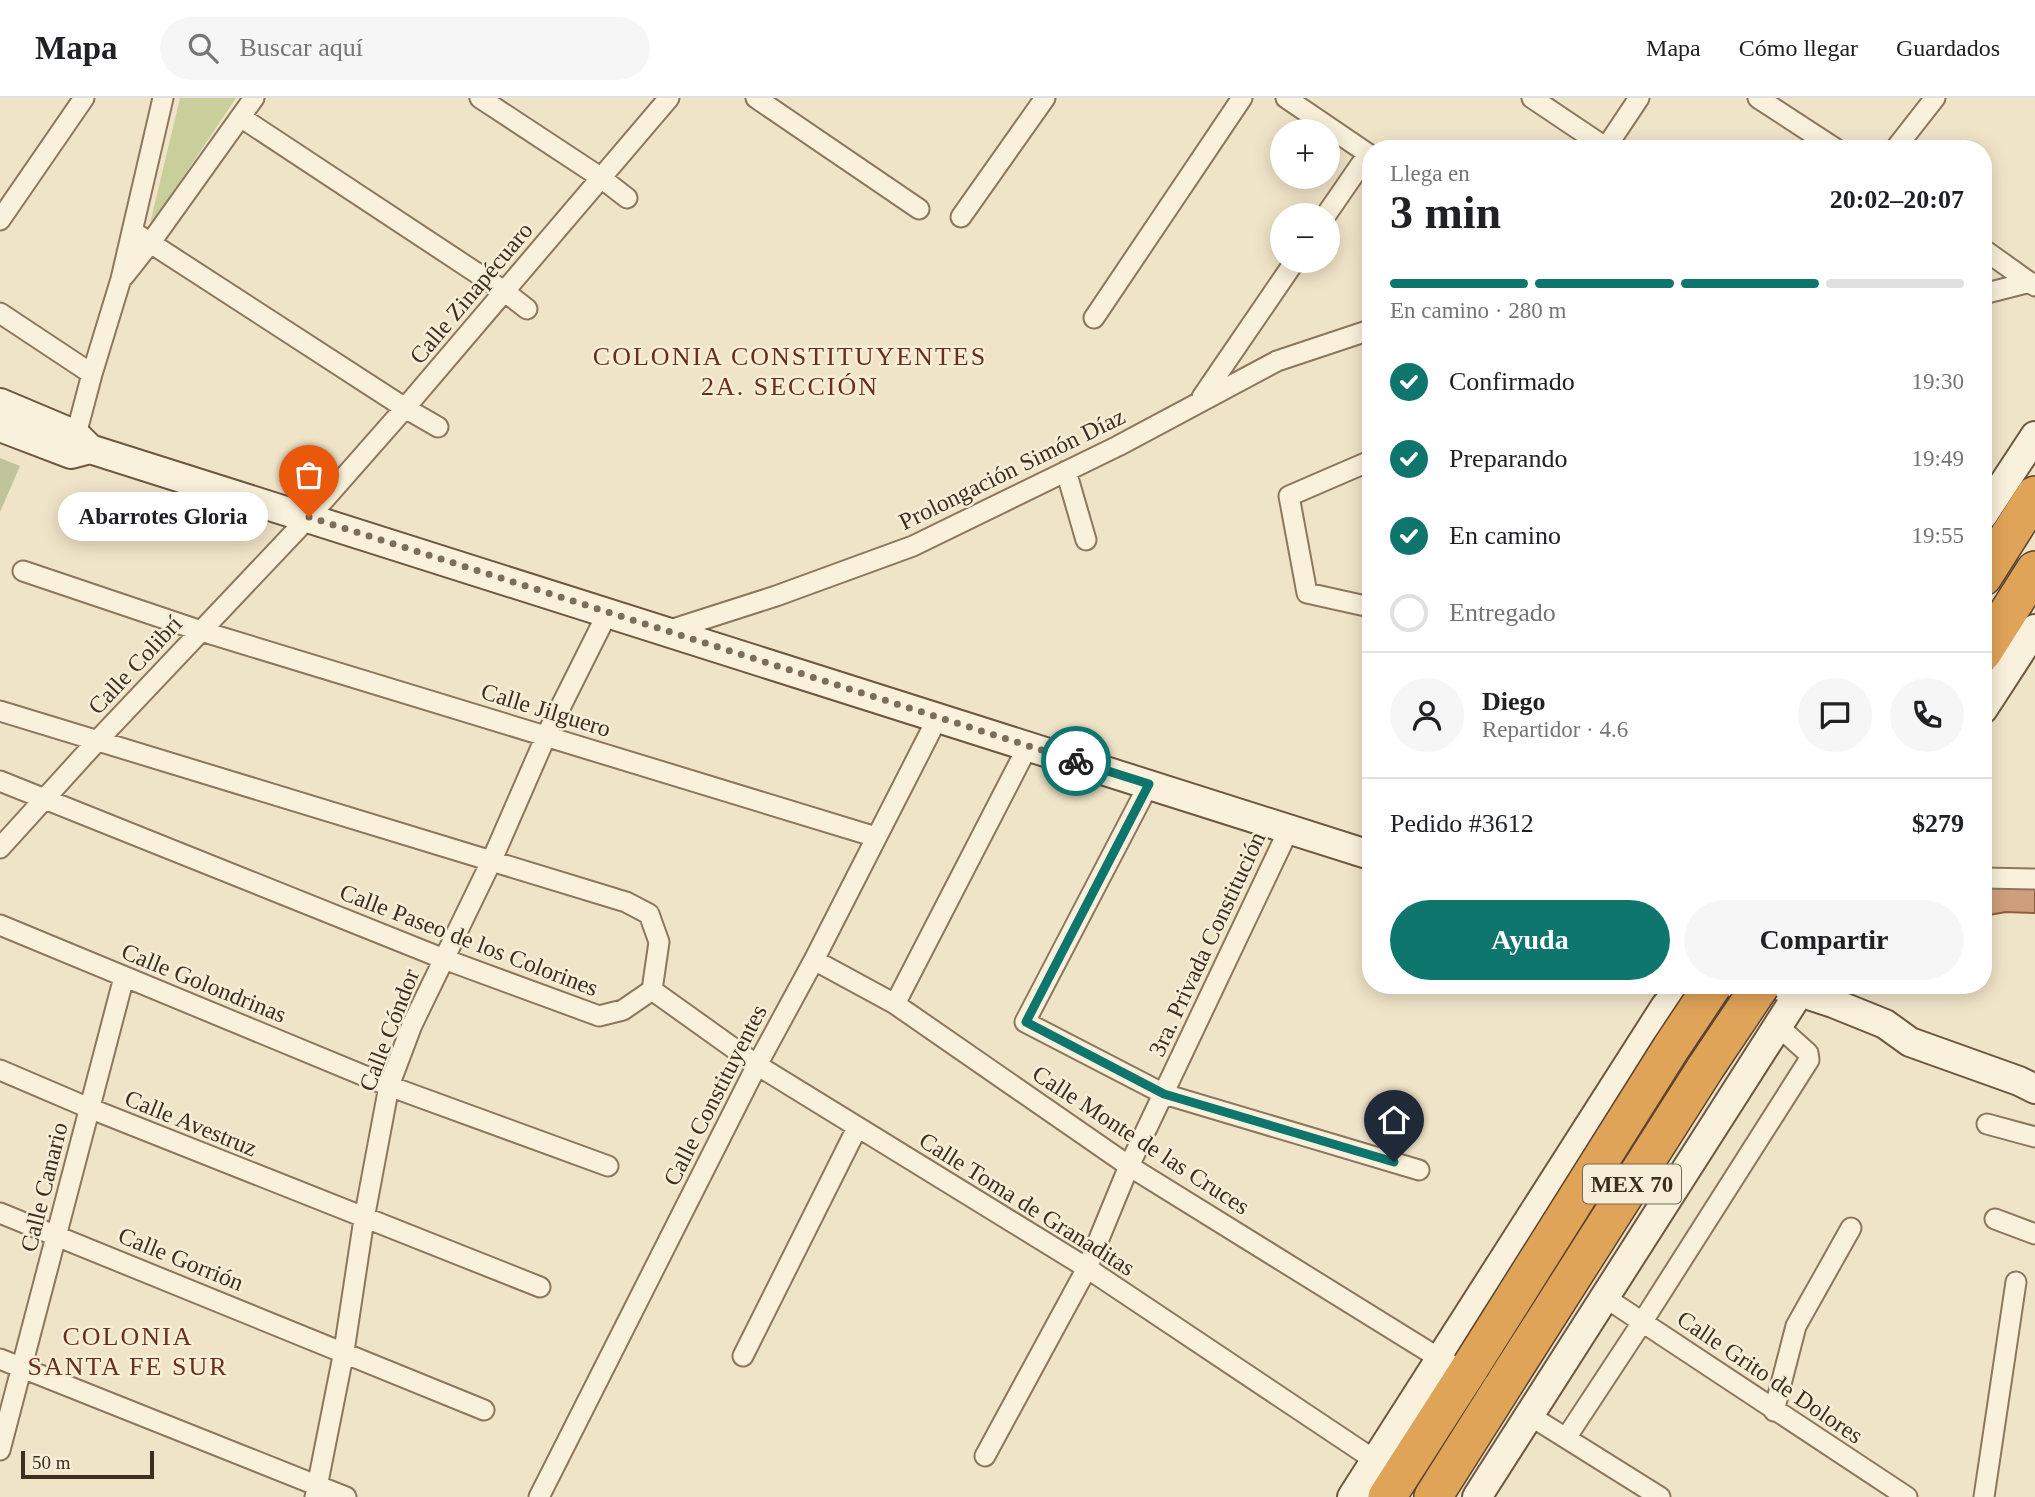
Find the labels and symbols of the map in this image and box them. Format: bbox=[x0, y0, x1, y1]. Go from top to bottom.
street label: Calle Zinapécuaro bbox=[404, 217, 538, 369]
district label: COLONIA CONSTITUYENTES 2A. SECCIÓN bbox=[593, 342, 987, 401]
street label: Prolongación Simón Díaz bbox=[895, 403, 1129, 535]
pin bbox=[279, 445, 339, 517]
callout: Abarrotes Gloria bbox=[57, 492, 267, 542]
street label: Calle Colibrí bbox=[83, 610, 187, 719]
street label: Calle Jilguero bbox=[478, 678, 614, 742]
courier bbox=[1041, 726, 1111, 796]
street label: 3ra. Privada Constitución bbox=[1144, 828, 1270, 1060]
street label: Calle Paseo de los Colorines bbox=[336, 879, 602, 1001]
street label: Calle Golondrinas bbox=[118, 938, 290, 1028]
street label: Calle Cóndor bbox=[354, 965, 424, 1095]
street label: Calle Constituyentes bbox=[658, 1000, 772, 1190]
street label: Calle Monte de las Cruces bbox=[1028, 1060, 1254, 1220]
street label: Calle Avestruz bbox=[121, 1085, 261, 1161]
pin bbox=[1364, 1090, 1424, 1162]
street label: Calle Canario bbox=[15, 1120, 73, 1254]
street label: Calle Toma de Granaditas bbox=[914, 1127, 1140, 1281]
road number: MEX 70 bbox=[1583, 1164, 1681, 1204]
street label: Calle Gorrión bbox=[115, 1222, 247, 1296]
street label: Calle Grito de Dolores bbox=[1672, 1305, 1868, 1449]
district label: COLONIA SANTA FE SUR bbox=[27, 1322, 229, 1381]
scale bar bbox=[21, 1448, 154, 1480]

